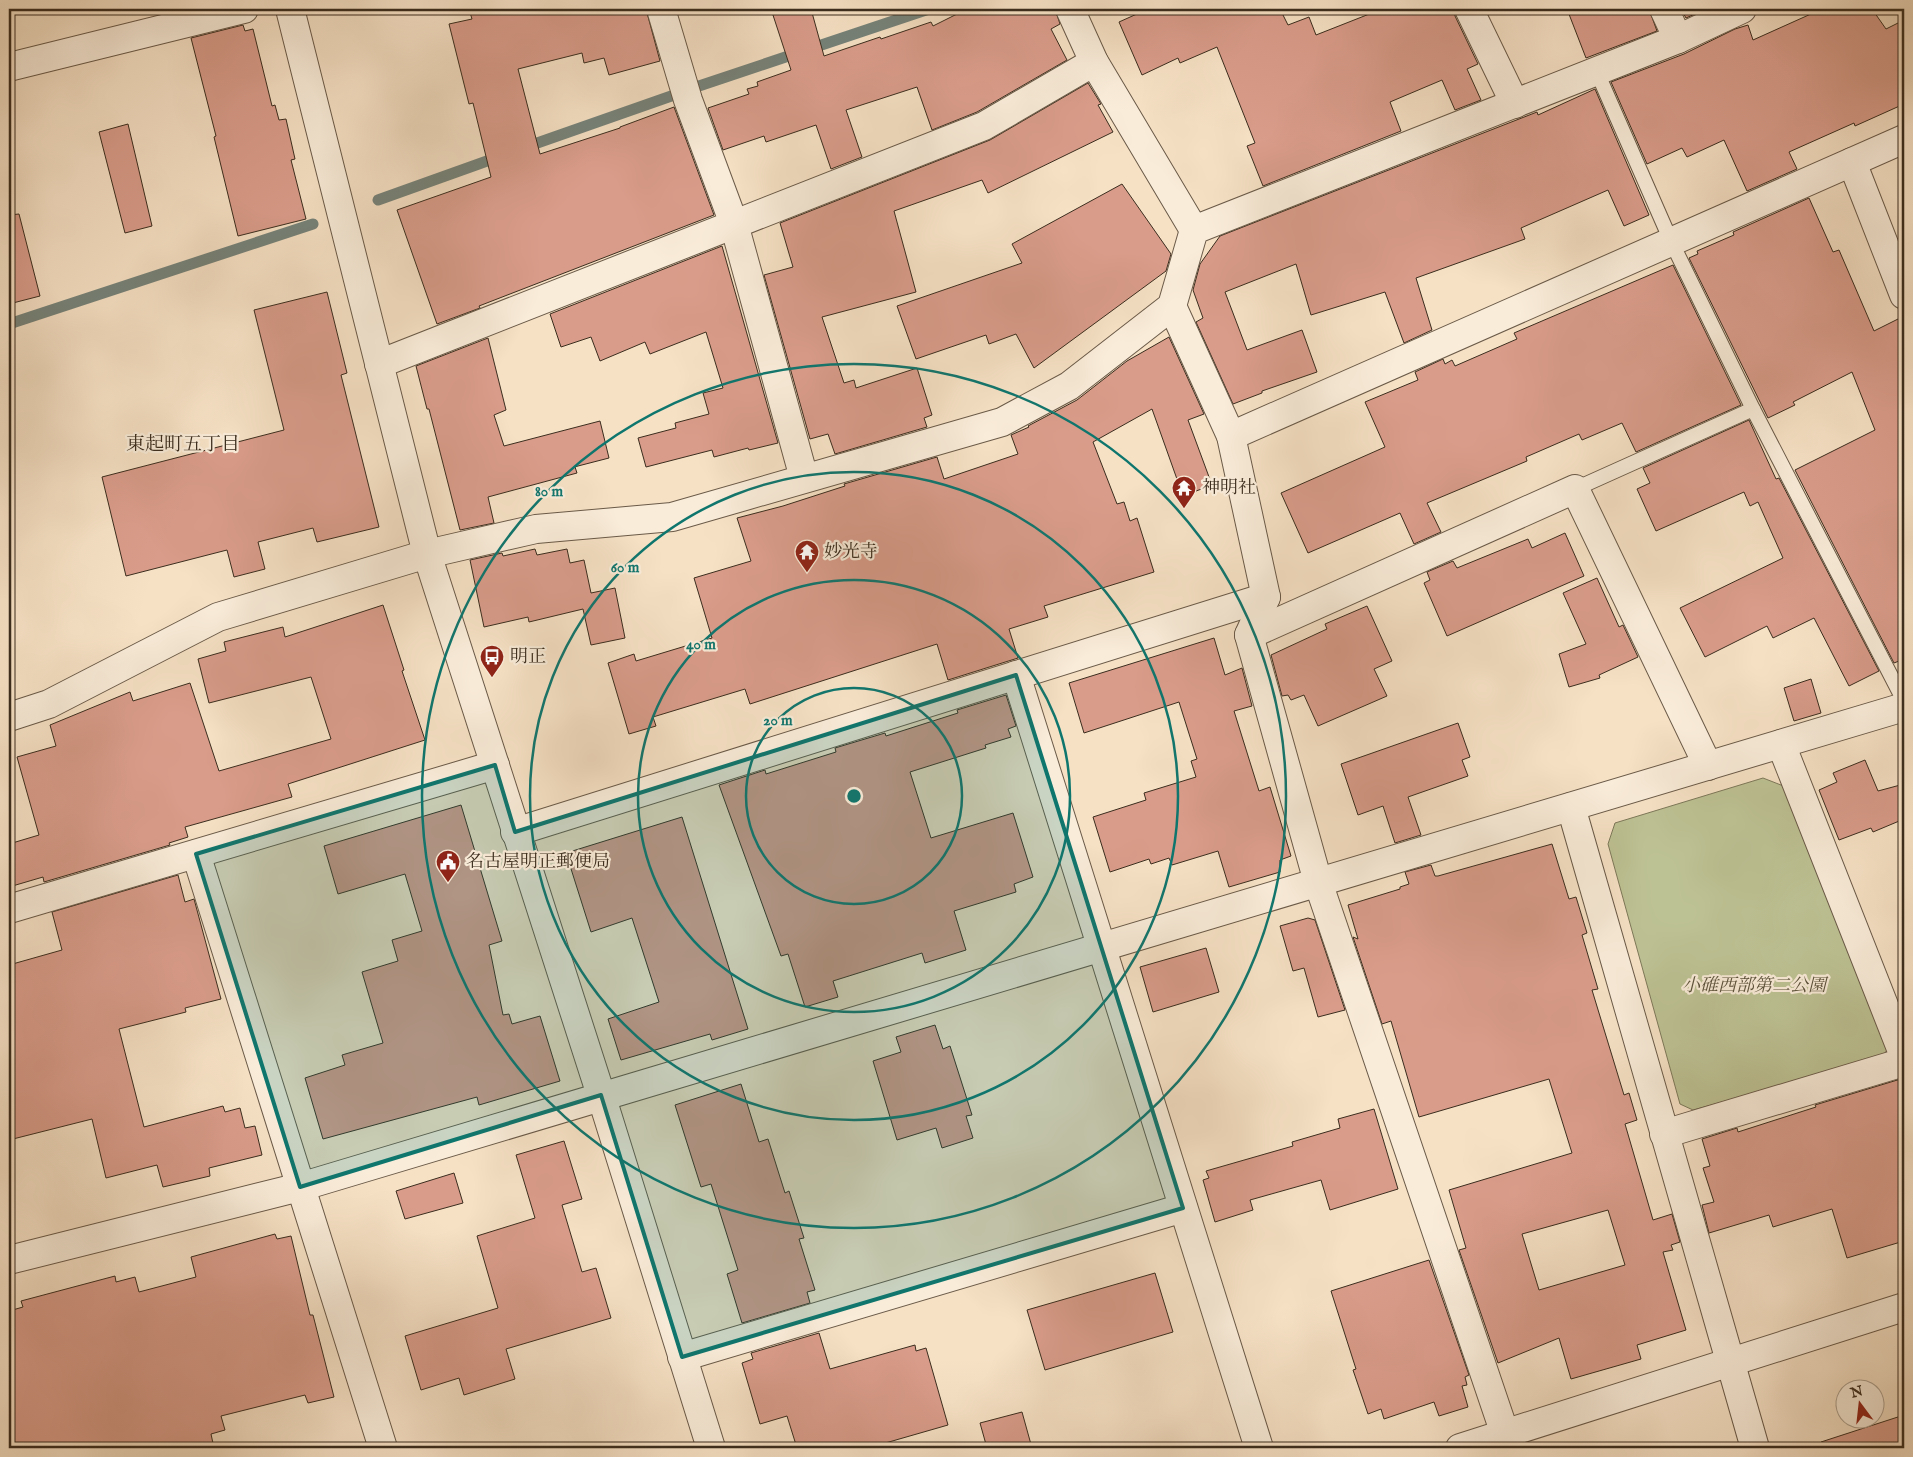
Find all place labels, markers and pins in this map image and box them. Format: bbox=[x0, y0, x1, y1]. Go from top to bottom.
temple icon: 神明社 bbox=[1171, 475, 1197, 509]
place label: 神明社 bbox=[1202, 477, 1256, 500]
temple icon: 妙光寺 bbox=[794, 539, 820, 573]
place label: 妙光寺 bbox=[824, 541, 878, 564]
bus stop icon: 明正 bbox=[479, 644, 505, 678]
place label: 明正 bbox=[510, 646, 546, 669]
centre of rings bbox=[845, 787, 863, 805]
public building icon: 名古屋明正郵便局 bbox=[435, 849, 461, 883]
place label: 名古屋明正郵便局 bbox=[466, 851, 610, 874]

